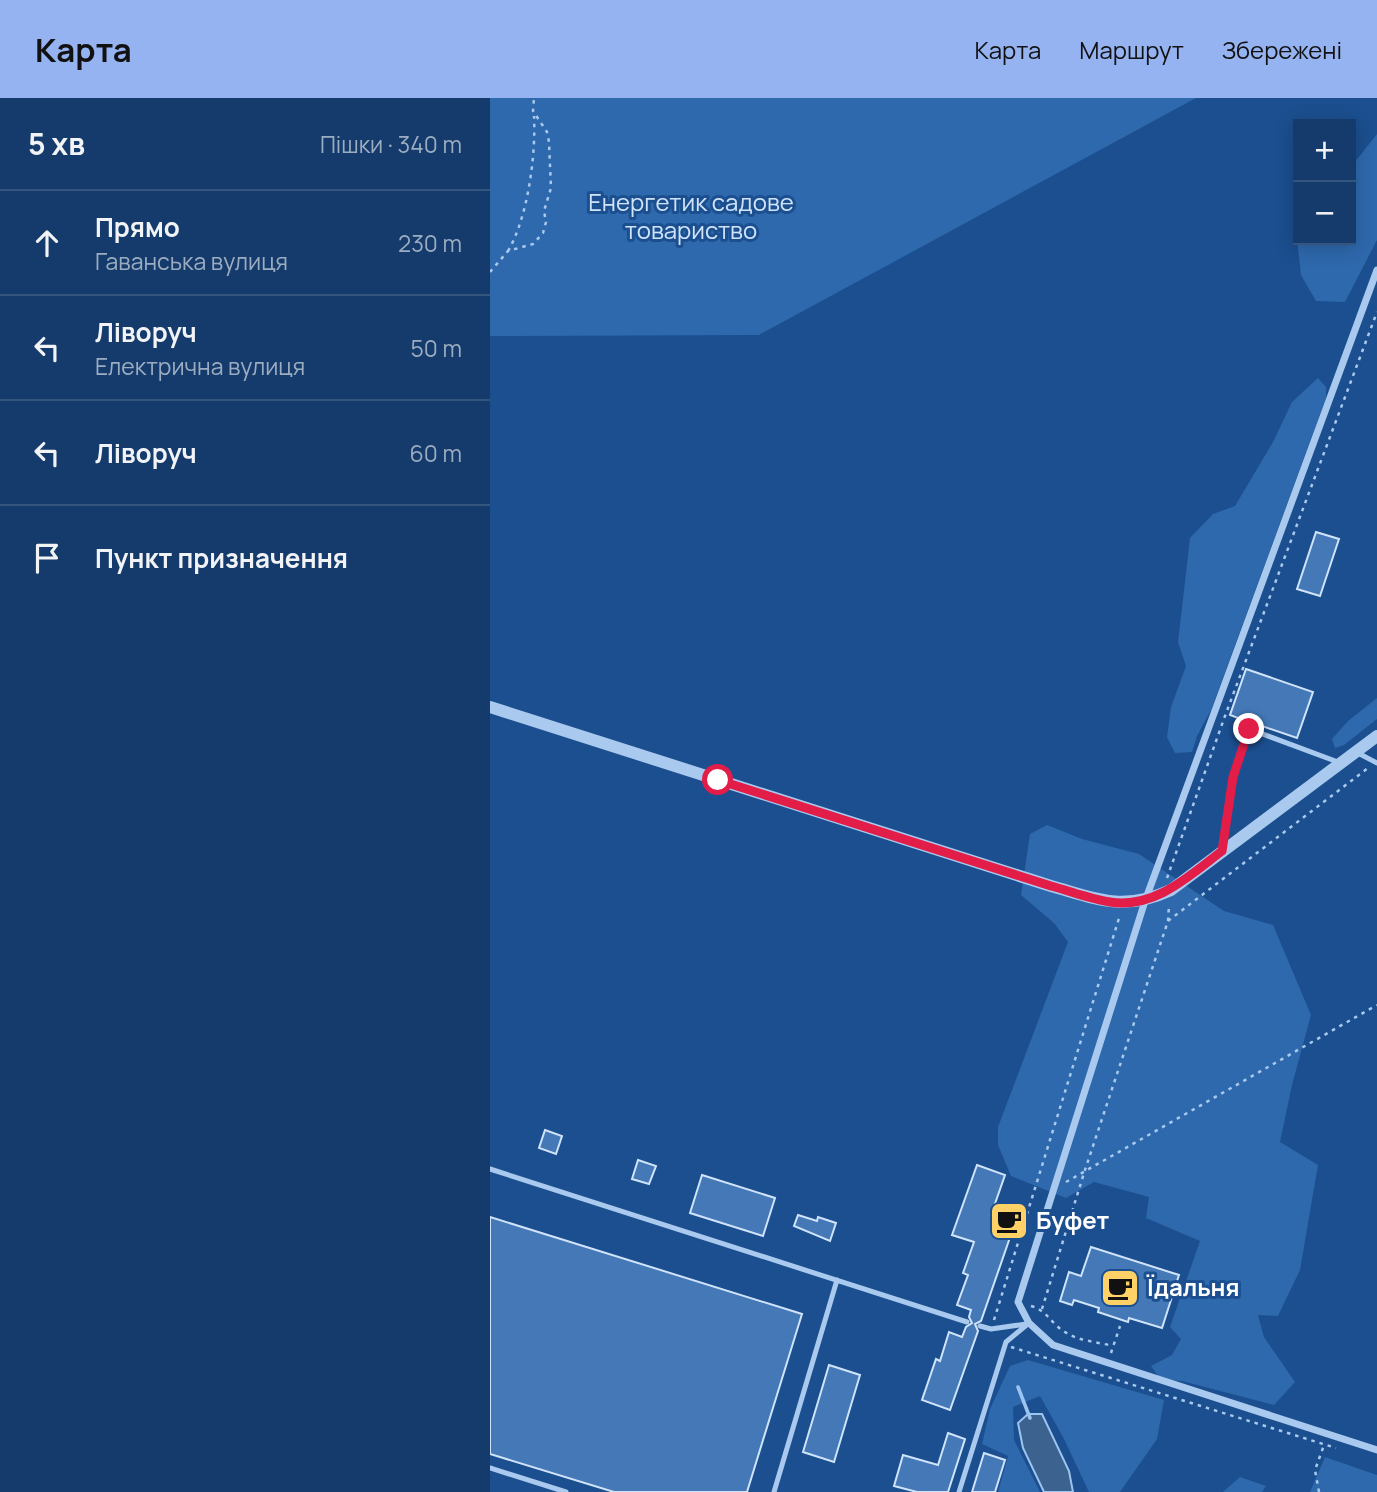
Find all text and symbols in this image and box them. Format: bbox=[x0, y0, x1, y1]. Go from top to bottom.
text: Карта bbox=[35, 27, 132, 72]
text: Карта bbox=[975, 33, 1041, 66]
text: Маршрут bbox=[1079, 33, 1184, 66]
text: Збережені bbox=[1222, 33, 1342, 66]
map controls bbox=[1293, 119, 1356, 245]
button: + bbox=[1293, 119, 1356, 182]
text: 5 хв bbox=[28, 123, 85, 164]
text: Пішки · 340 m bbox=[320, 128, 462, 160]
button: − bbox=[1293, 182, 1356, 245]
park label: Енергетик садове товариство bbox=[588, 185, 794, 246]
text: Прямо bbox=[95, 209, 180, 245]
icon: ahead bbox=[28, 224, 66, 262]
text: 230 m bbox=[398, 227, 462, 259]
text: Гаванська вулиця bbox=[95, 245, 288, 277]
text: Ліворуч bbox=[95, 314, 197, 350]
icon: left bbox=[28, 329, 66, 367]
text: 50 m bbox=[411, 332, 462, 364]
text: Електрична вулиця bbox=[95, 350, 305, 382]
icon: left bbox=[28, 434, 66, 472]
text: Ліворуч bbox=[95, 435, 197, 471]
text: 60 m bbox=[410, 437, 462, 469]
icon: arrive bbox=[28, 539, 66, 577]
text: Пункт призначення bbox=[95, 540, 348, 576]
route end bbox=[1233, 713, 1264, 744]
route start bbox=[702, 764, 733, 795]
cafe icon: Буфет bbox=[988, 1200, 1030, 1242]
place label: Буфет bbox=[1036, 1203, 1109, 1236]
cafe icon: Їдальня bbox=[1099, 1267, 1141, 1309]
place label: Їдальня bbox=[1146, 1270, 1240, 1303]

